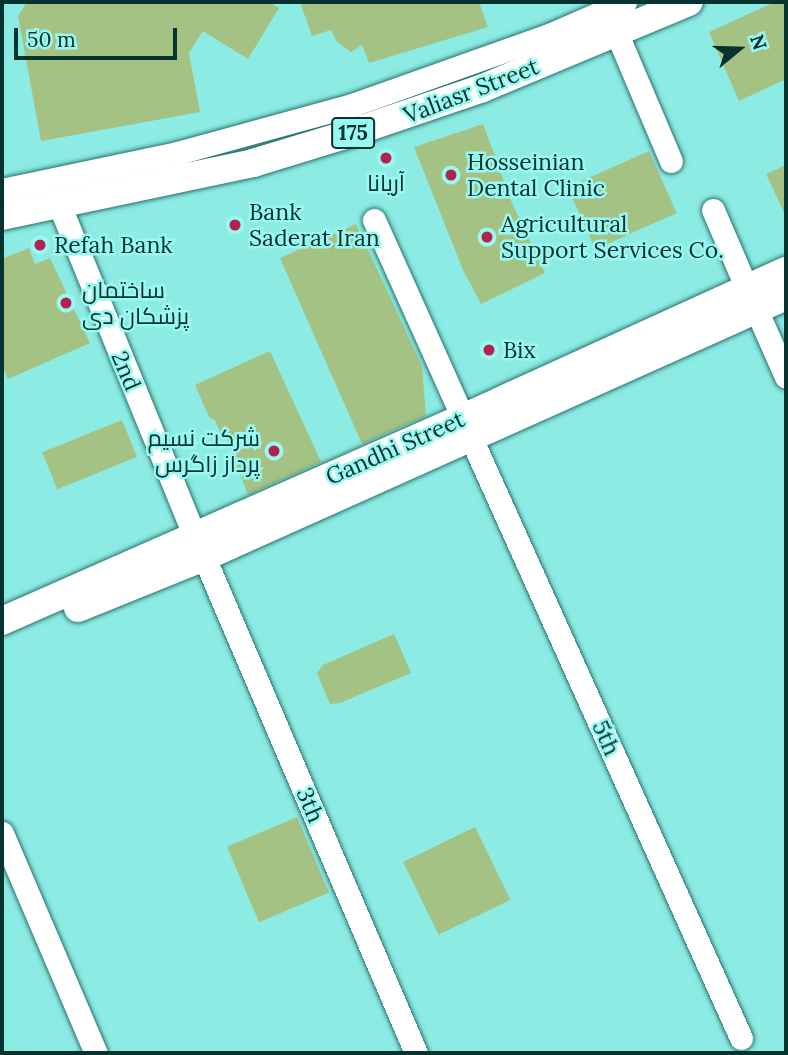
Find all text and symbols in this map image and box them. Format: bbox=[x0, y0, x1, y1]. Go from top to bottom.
scale bar bbox=[18, 14, 180, 58]
north arrow bbox=[704, 14, 774, 84]
text: 50 m bbox=[27, 26, 76, 53]
text: N bbox=[745, 31, 773, 53]
street label: Valiasr Street bbox=[399, 53, 543, 129]
road number: 175 bbox=[330, 116, 376, 150]
place label: Hosseinian Dental Clinic bbox=[467, 148, 605, 202]
marker: آریانا bbox=[378, 150, 394, 166]
marker: Hosseinian Dental Clinic bbox=[441, 165, 461, 185]
place label: آریانا bbox=[367, 169, 405, 197]
place label: Bank Saderat Iran bbox=[249, 198, 380, 252]
place label: Agricultural Support Services Co. bbox=[501, 210, 724, 264]
marker: Bank Saderat Iran bbox=[227, 217, 243, 233]
marker: Agricultural Support Services Co. bbox=[479, 229, 495, 245]
place label: Refah Bank bbox=[54, 231, 173, 259]
marker: Refah Bank bbox=[32, 237, 48, 253]
place label: ساختمان پزشکان دی bbox=[82, 276, 189, 330]
marker: ساختمان پزشکان دی bbox=[56, 293, 76, 313]
place label: Bix bbox=[503, 336, 536, 364]
marker: Bix bbox=[481, 342, 497, 358]
street label: 2nd bbox=[105, 347, 147, 395]
street label: Gandhi Street bbox=[322, 405, 468, 491]
place label: شرکت نسیم پرداز زاگرس bbox=[147, 424, 260, 478]
marker: شرکت نسیم پرداز زاگرس bbox=[266, 443, 282, 459]
street label: 5th bbox=[586, 716, 626, 760]
street label: 3th bbox=[290, 783, 330, 827]

